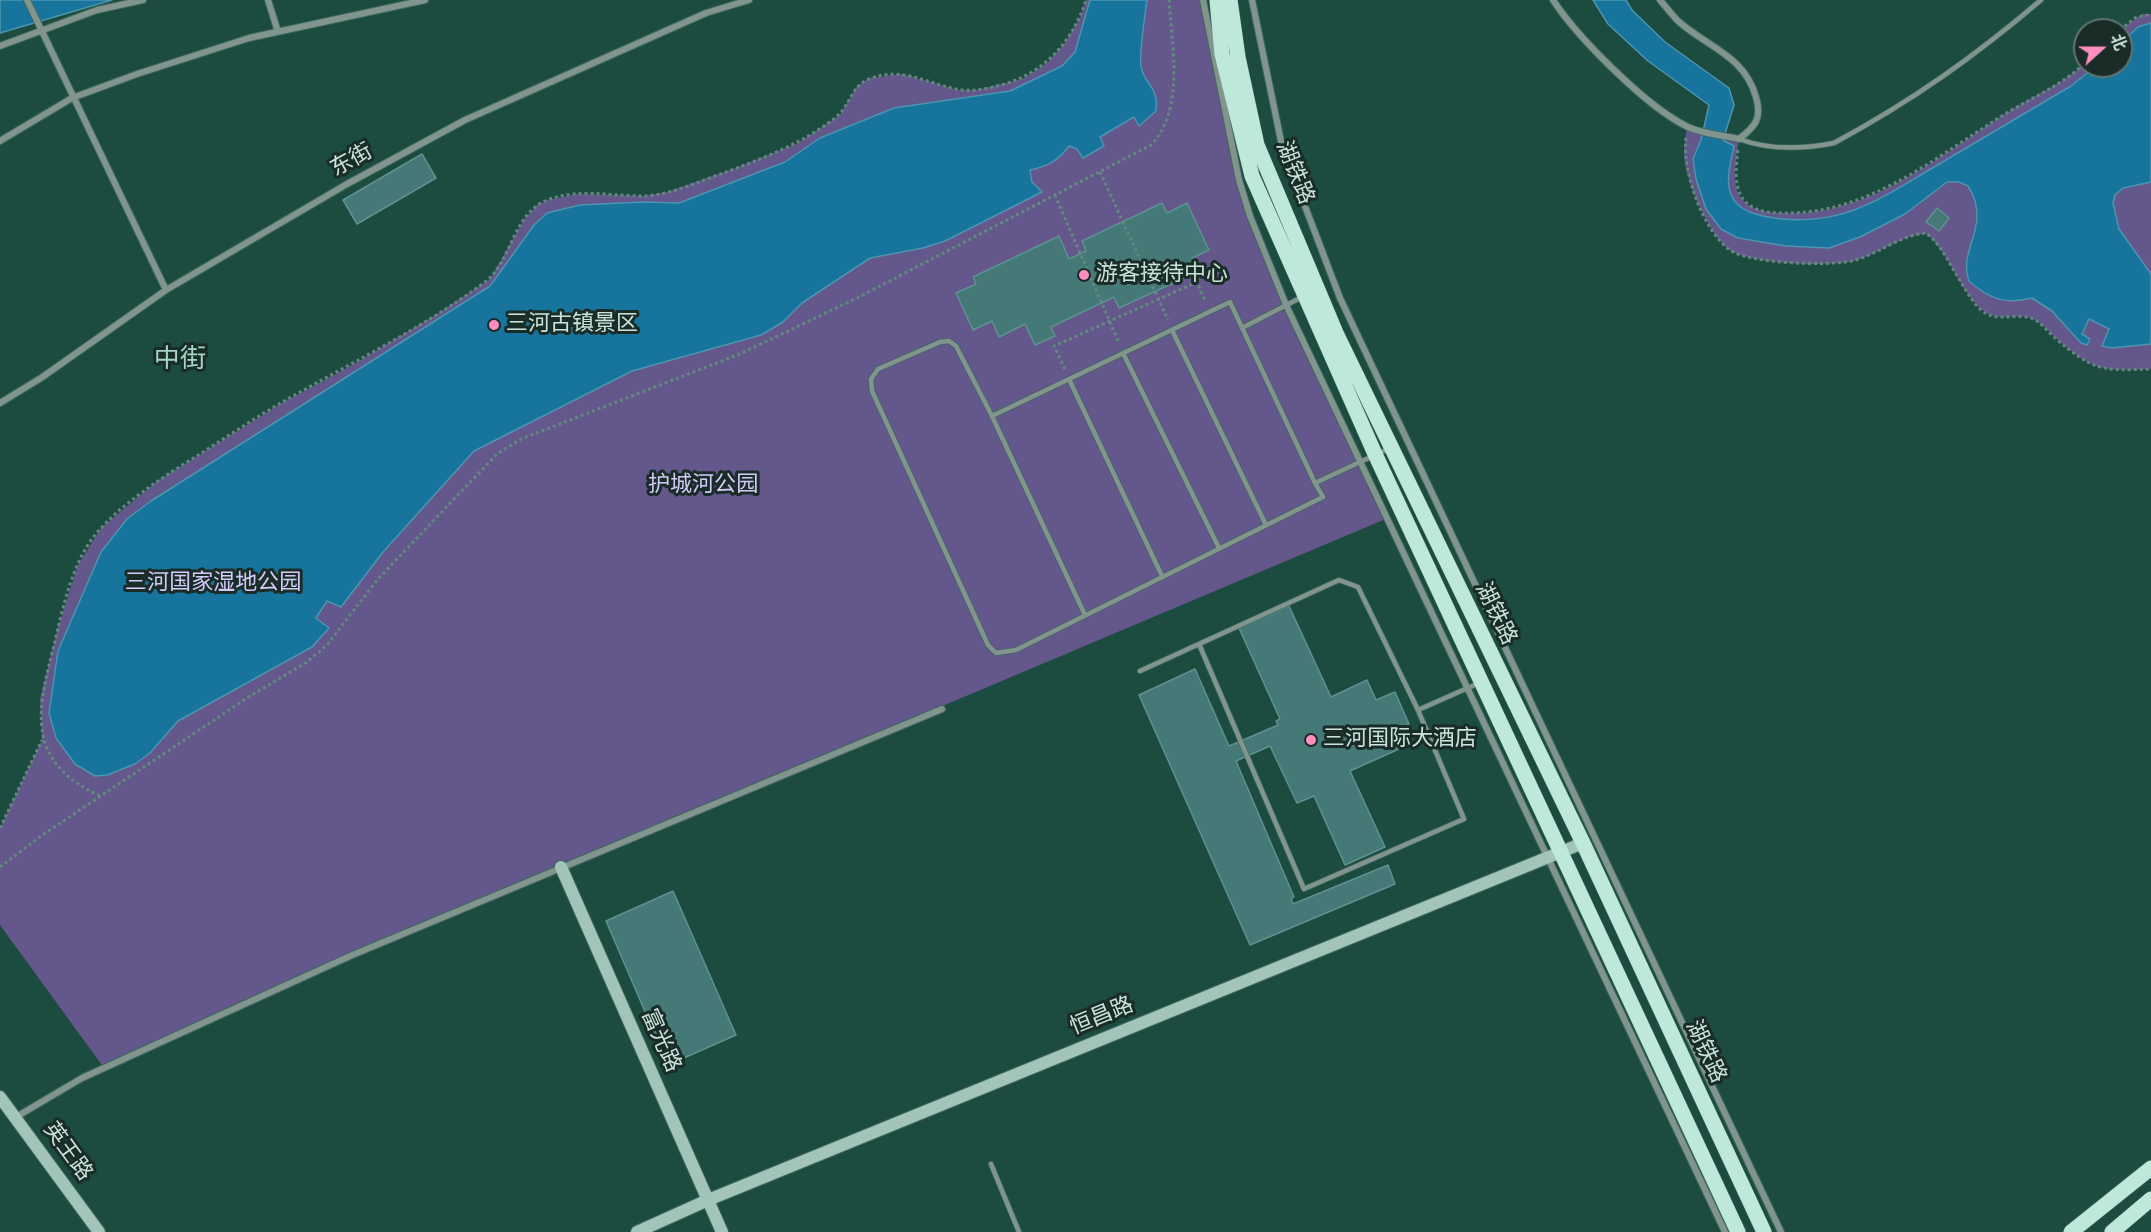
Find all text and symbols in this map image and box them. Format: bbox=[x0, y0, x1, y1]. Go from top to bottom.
north arrow bbox=[2073, 18, 2133, 78]
text: 北 bbox=[2105, 30, 2132, 54]
street label: 湖铁路 bbox=[1269, 137, 1319, 209]
street label: 东街 bbox=[326, 139, 378, 183]
place label: 游客接待中心 bbox=[1096, 262, 1228, 288]
marker: 游客接待中心 bbox=[1077, 268, 1091, 282]
place label: 三河古镇景区 bbox=[506, 312, 638, 338]
marker: 三河古镇景区 bbox=[487, 318, 501, 332]
district label: 中街 bbox=[154, 345, 206, 377]
park label: 护城河公园 bbox=[648, 473, 758, 499]
park label: 三河国家湿地公园 bbox=[125, 571, 301, 597]
street label: 湖铁路 bbox=[1469, 579, 1521, 649]
place label: 三河国际大酒店 bbox=[1323, 727, 1477, 753]
marker: 三河国际大酒店 bbox=[1304, 733, 1318, 747]
street label: 恒昌路 bbox=[1066, 992, 1138, 1042]
street label: 富光路 bbox=[635, 1005, 685, 1077]
street label: 湖铁路 bbox=[1679, 1017, 1731, 1087]
street label: 英王路 bbox=[37, 1118, 97, 1186]

